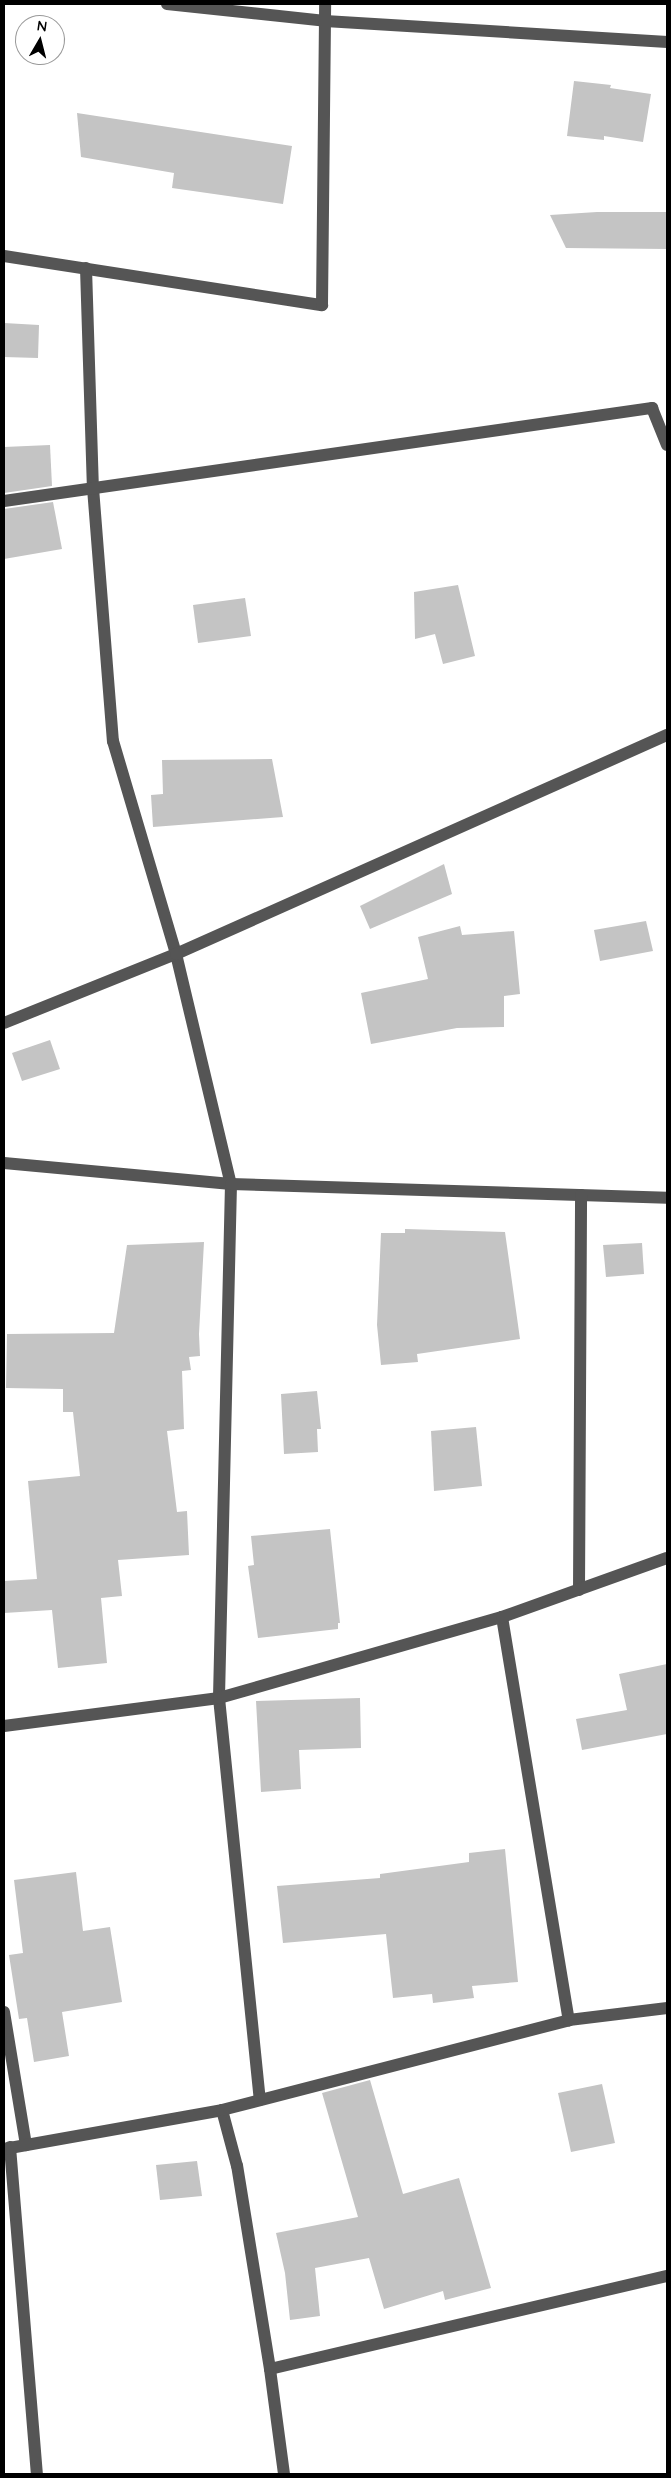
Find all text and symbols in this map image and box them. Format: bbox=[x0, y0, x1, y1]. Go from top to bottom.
north arrow bbox=[15, 15, 65, 65]
text: N bbox=[36, 17, 48, 36]

